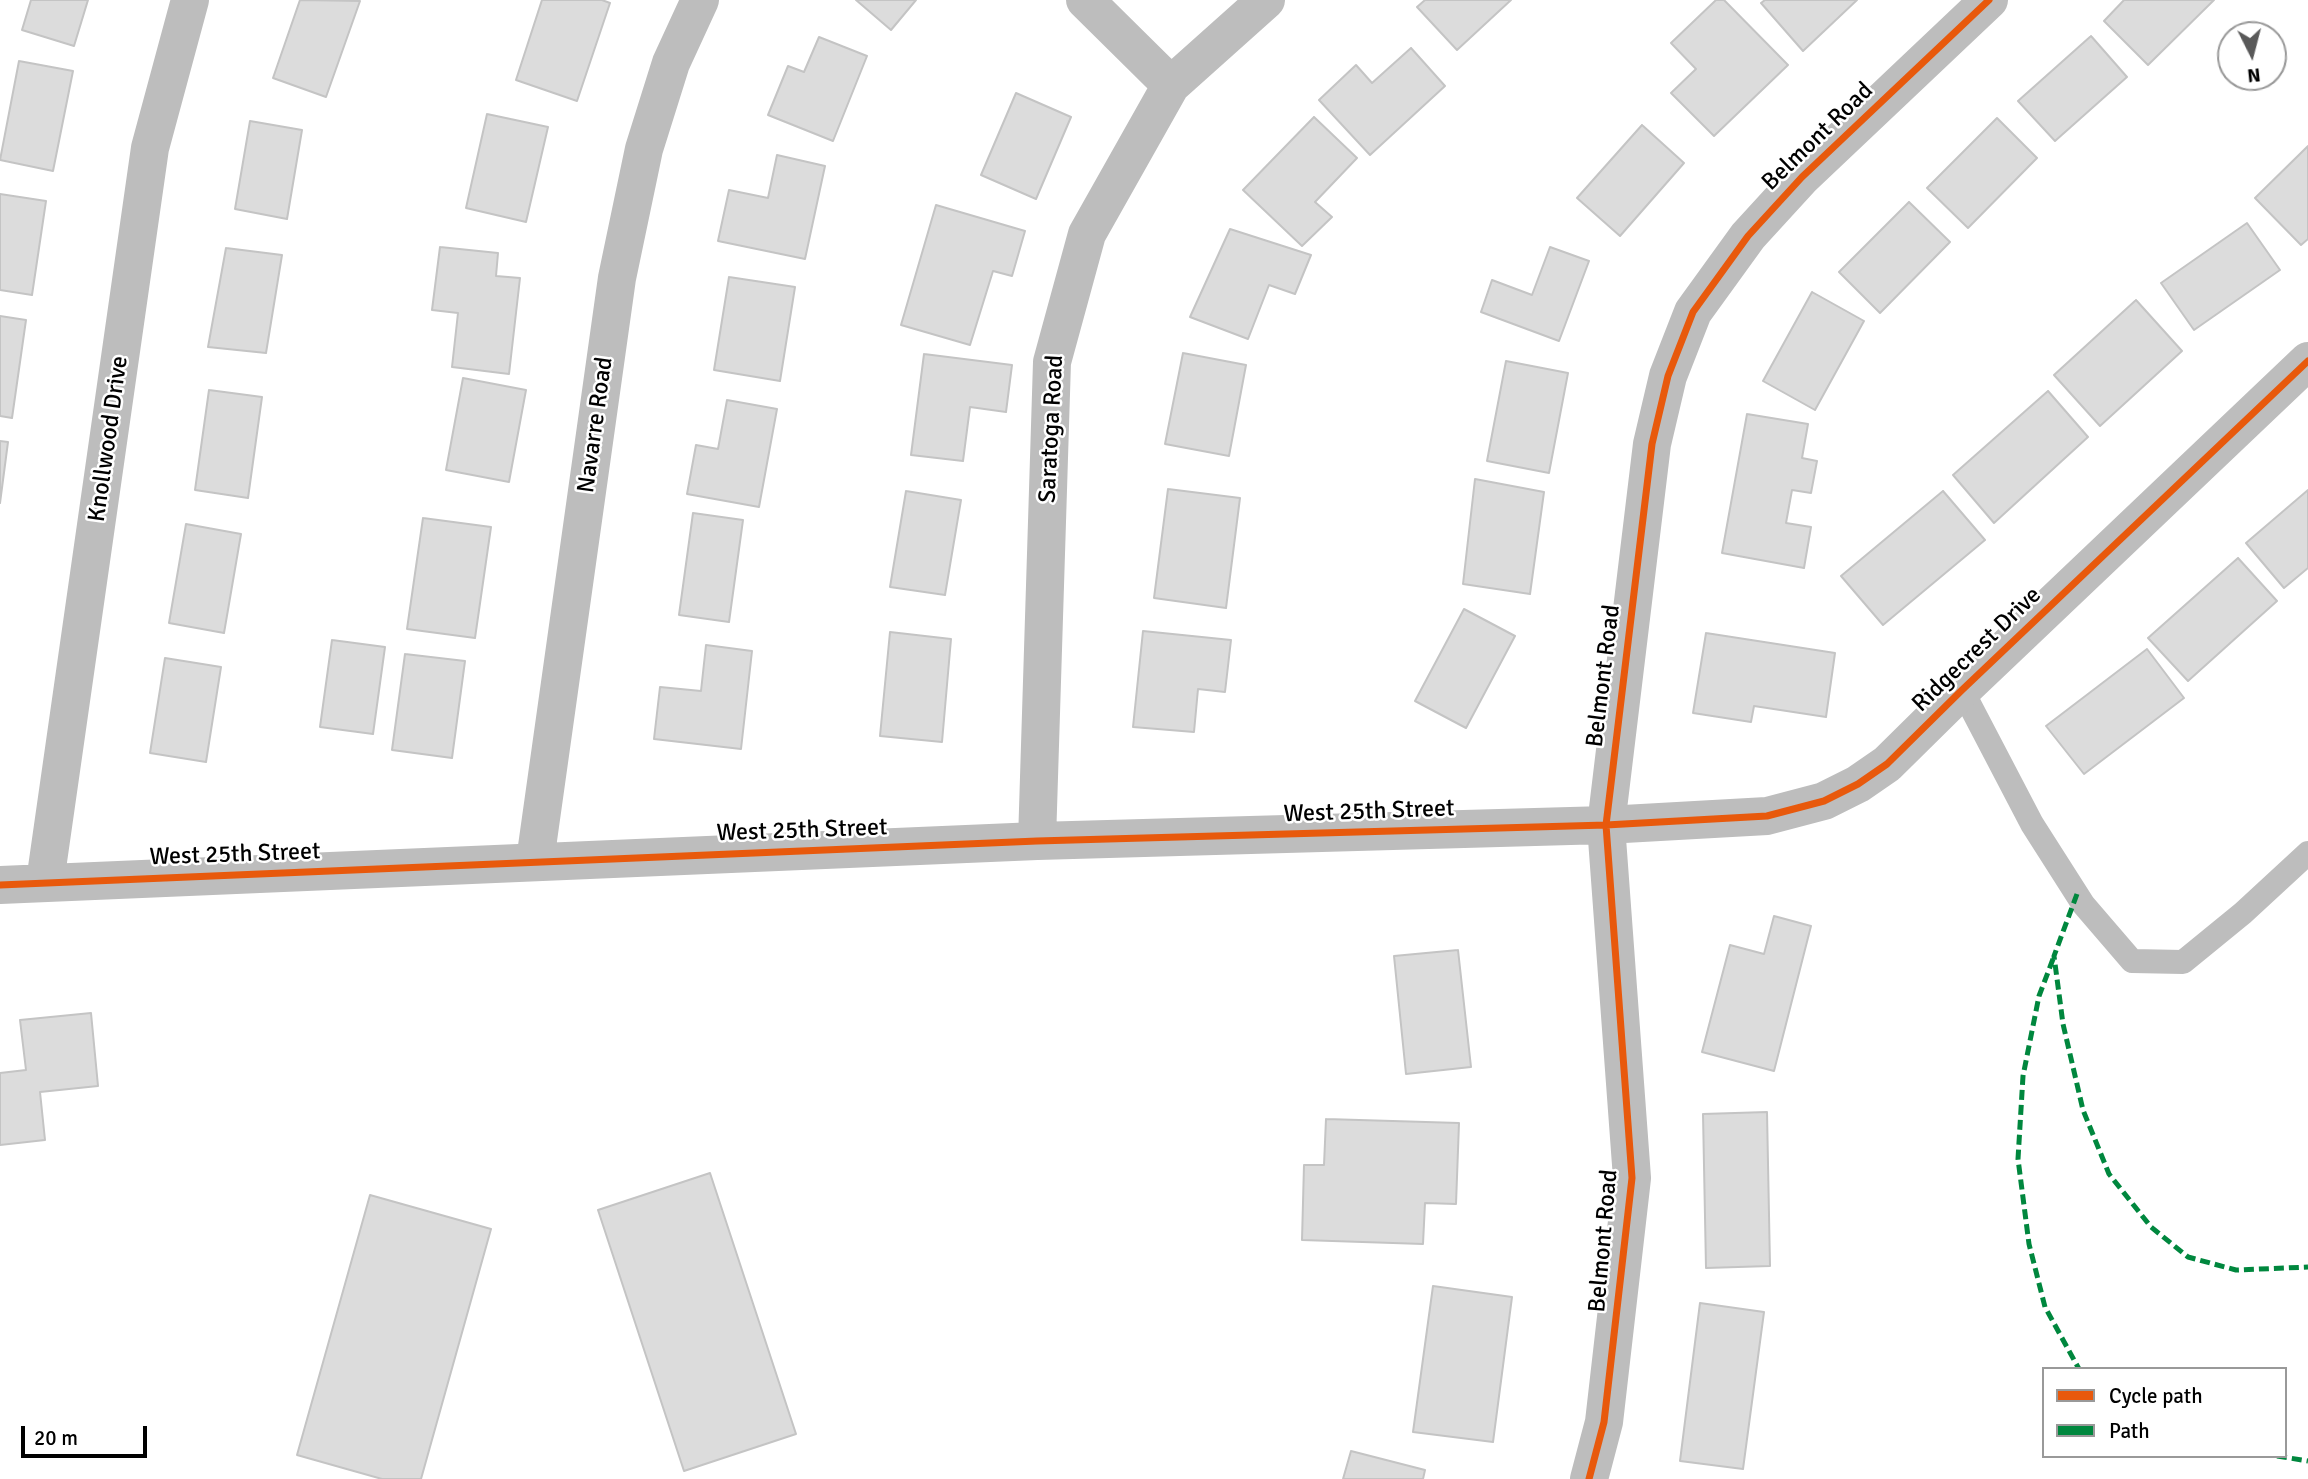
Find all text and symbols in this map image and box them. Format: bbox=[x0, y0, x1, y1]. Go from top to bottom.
north arrow bbox=[2217, 21, 2287, 91]
text: N bbox=[2246, 62, 2262, 88]
street label: Belmont Road bbox=[1756, 77, 1880, 197]
street label: Knollwood Drive bbox=[83, 354, 135, 524]
street label: Saratoga Road bbox=[1034, 354, 1070, 504]
street label: Navarre Road bbox=[572, 355, 620, 495]
street label: Ridgecrest Drive bbox=[1907, 581, 2047, 719]
street label: Belmont Road bbox=[1581, 603, 1627, 749]
street label: West 25th Street bbox=[1283, 795, 1455, 829]
street label: West 25th Street bbox=[716, 814, 888, 848]
street label: West 25th Street bbox=[149, 838, 321, 872]
street label: Belmont Road bbox=[1583, 1168, 1625, 1314]
legend bbox=[2042, 1367, 2287, 1458]
text: Cycle path bbox=[2109, 1383, 2203, 1409]
scale bar bbox=[24, 1412, 150, 1456]
text: Path bbox=[2109, 1418, 2150, 1444]
text: 20 m bbox=[34, 1425, 78, 1451]

